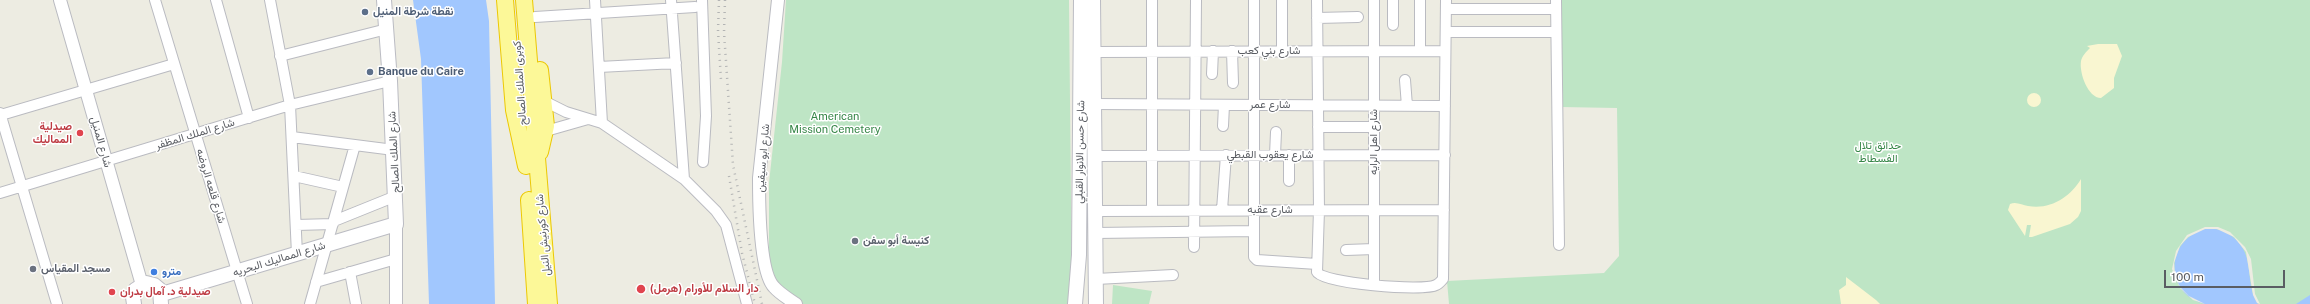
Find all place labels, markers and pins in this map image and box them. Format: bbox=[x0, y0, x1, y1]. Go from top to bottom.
place label: نقطة شرطة المنيل bbox=[373, 5, 453, 19]
marker: نقطة شرطة المنيل bbox=[360, 7, 370, 17]
place label: Banque du Caire bbox=[378, 65, 464, 79]
marker: Banque du Caire bbox=[365, 67, 375, 77]
place label: صيدلية المماليك bbox=[33, 120, 72, 146]
marker: صيدلية المماليك bbox=[75, 128, 85, 138]
place label: كنيسة أبو سفن bbox=[863, 234, 929, 248]
marker: كنيسة أبو سفن bbox=[850, 236, 860, 246]
place label: مسجد المقياس bbox=[41, 262, 110, 276]
marker: مسجد المقياس bbox=[28, 264, 38, 274]
place label: مترو bbox=[162, 265, 181, 279]
marker: مترو bbox=[149, 267, 159, 277]
place label: دار السلام للأورام (هرمل) bbox=[650, 282, 759, 296]
marker: دار السلام للأورام (هرمل) bbox=[635, 283, 647, 295]
place label: صيدلية د. آمال بدران bbox=[120, 285, 210, 299]
marker: صيدلية د. آمال بدران bbox=[107, 287, 117, 297]

